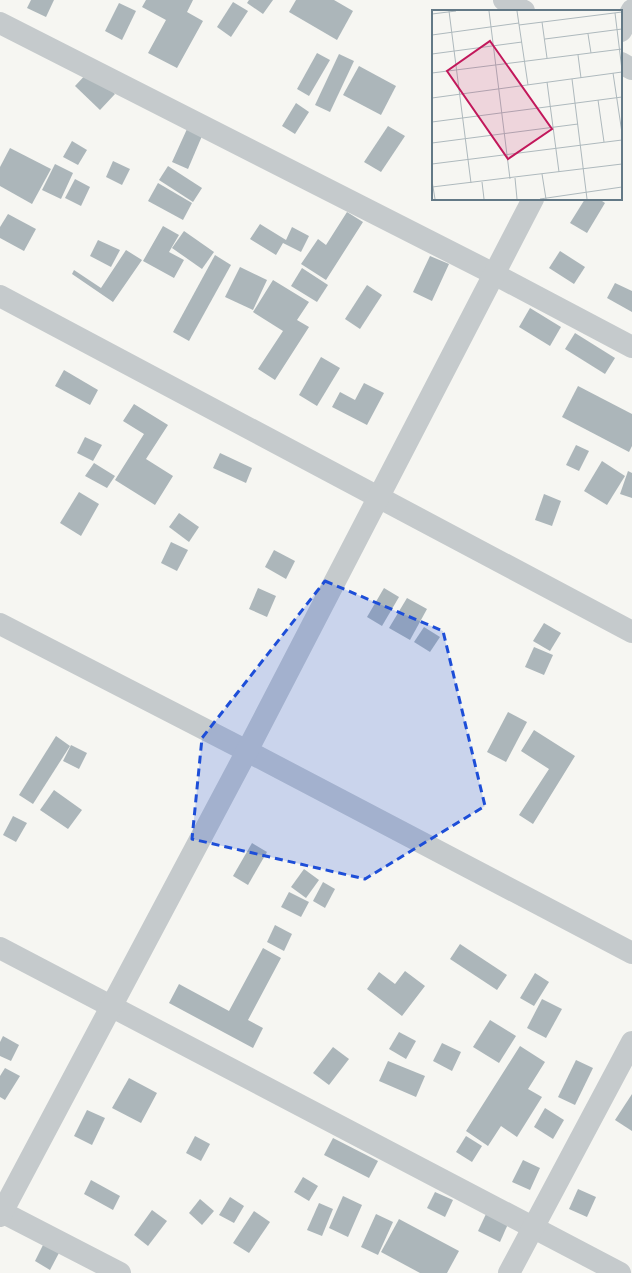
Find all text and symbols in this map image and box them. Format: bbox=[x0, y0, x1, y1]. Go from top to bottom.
inset map bbox=[432, 10, 622, 200]

